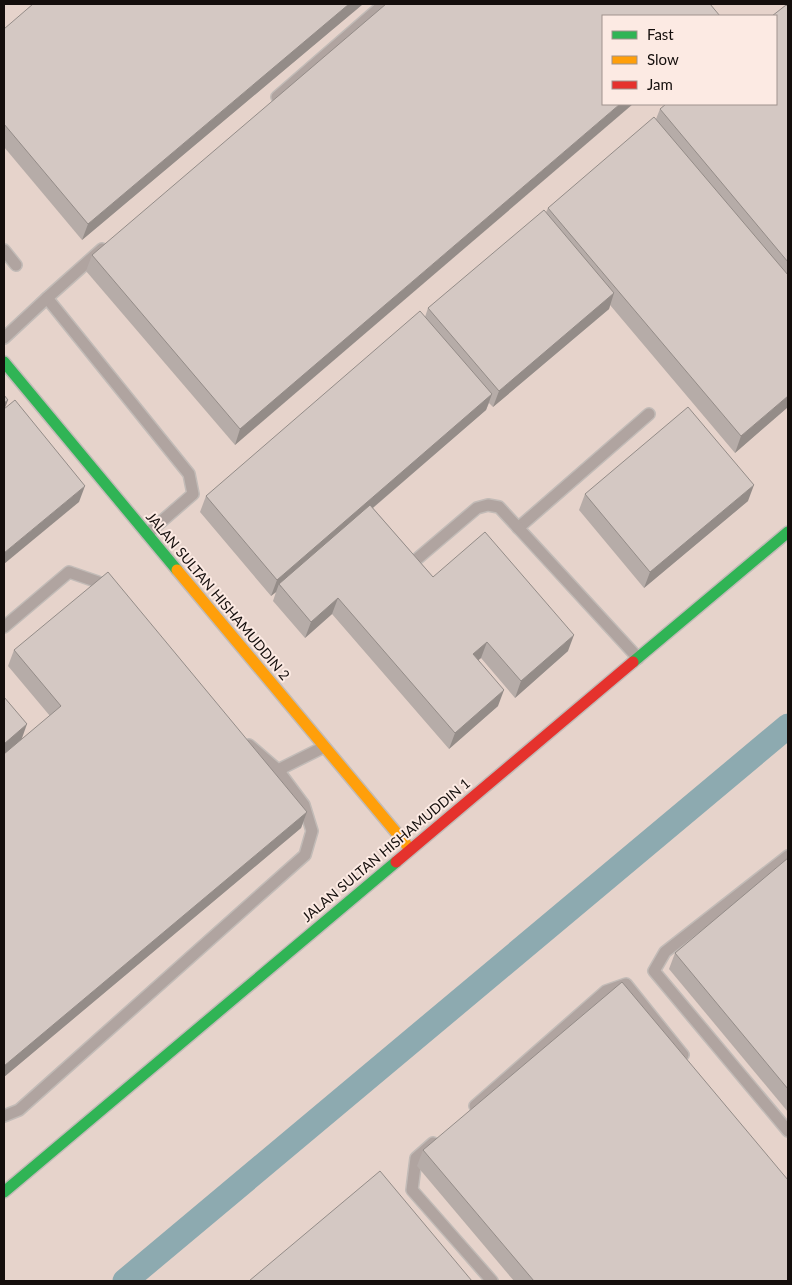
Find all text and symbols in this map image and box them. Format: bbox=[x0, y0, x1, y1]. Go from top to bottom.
legend bbox=[602, 15, 777, 105]
text: Fast bbox=[647, 25, 674, 43]
text: Slow bbox=[647, 50, 679, 68]
text: Jam bbox=[647, 75, 673, 93]
street label: JALAN SULTAN HISHAMUDDIN 2 bbox=[143, 508, 294, 683]
street label: JALAN SULTAN HISHAMUDDIN 1 bbox=[298, 774, 473, 925]

